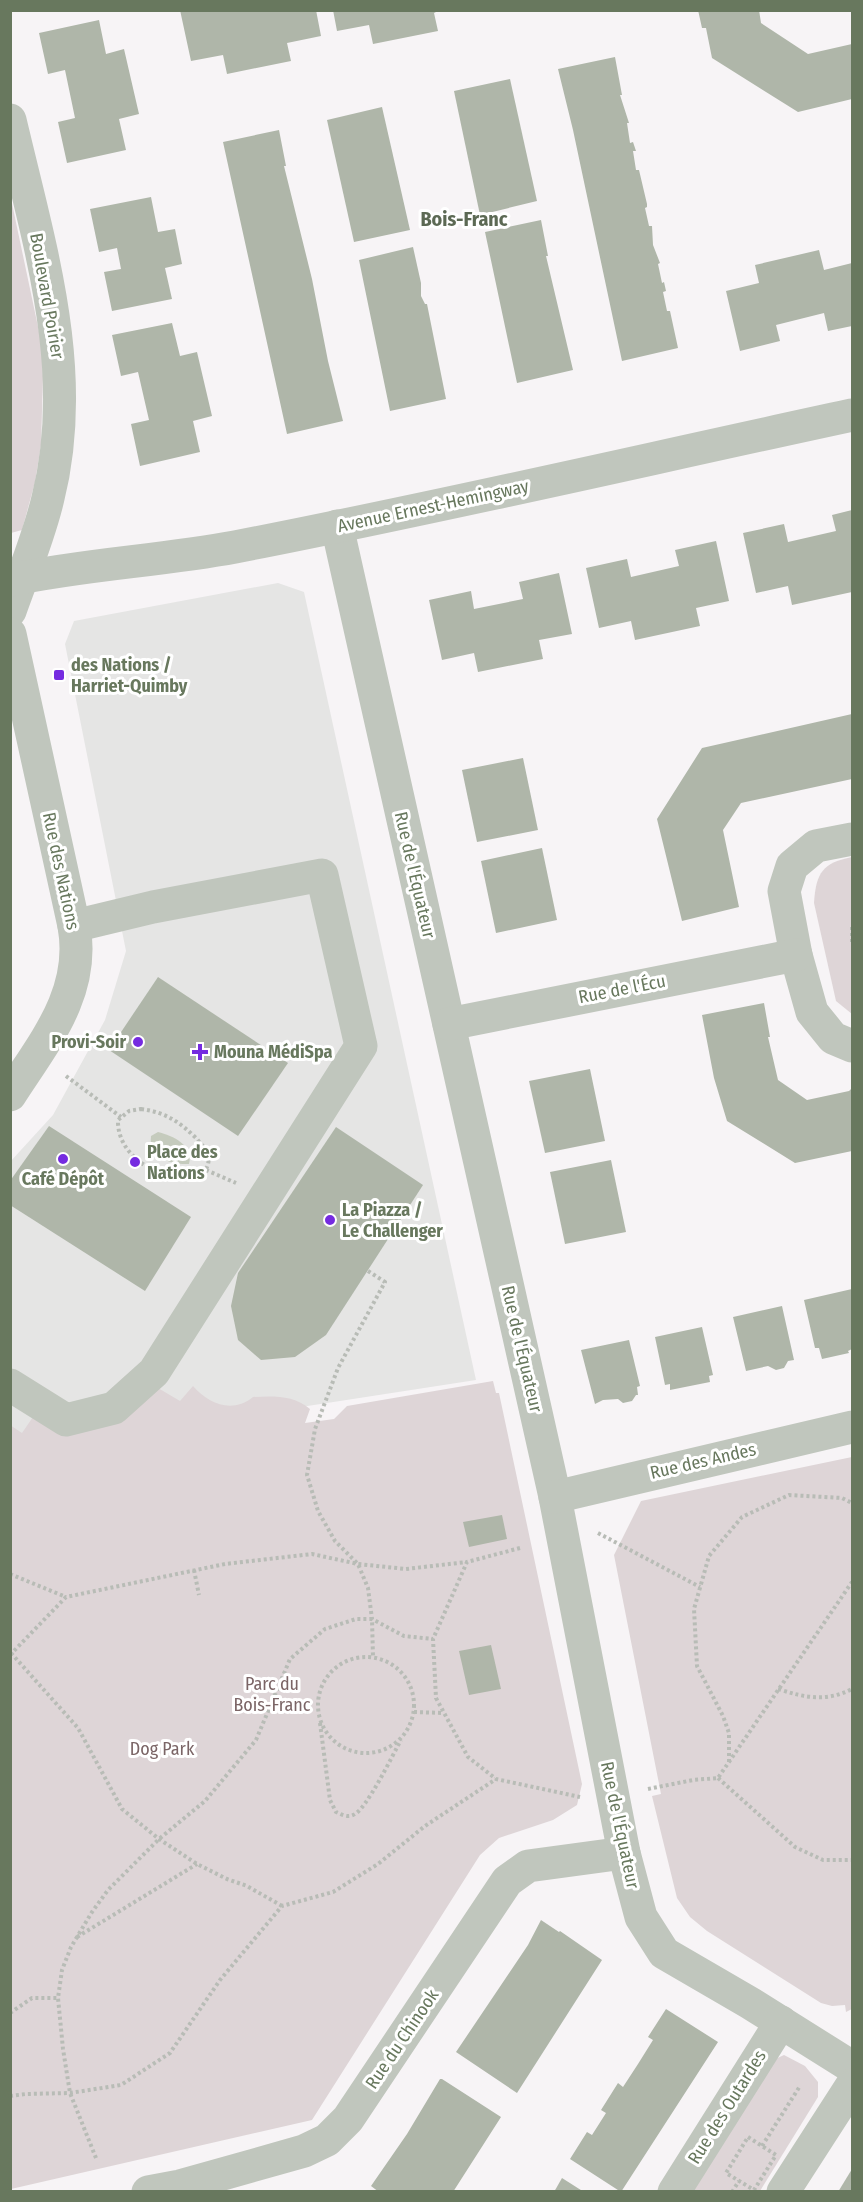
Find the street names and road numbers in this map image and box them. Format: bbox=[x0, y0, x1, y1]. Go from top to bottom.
street label: Boulevard Poirier bbox=[25, 231, 69, 361]
street label: Avenue Ernest-Hemingway bbox=[335, 475, 531, 537]
street label: Rue de l'Équateur bbox=[390, 809, 441, 941]
street label: Rue des Nations bbox=[38, 810, 84, 932]
street label: Rue de l'Écu bbox=[576, 969, 667, 1008]
street label: Rue de l'Équateur bbox=[497, 1283, 548, 1415]
street label: Rue des Andes bbox=[648, 1438, 758, 1484]
street label: Rue de l'Équateur bbox=[596, 1759, 645, 1891]
street label: Rue du Chinook bbox=[361, 1984, 444, 2093]
street label: Rue des Outardes bbox=[683, 2046, 771, 2168]

